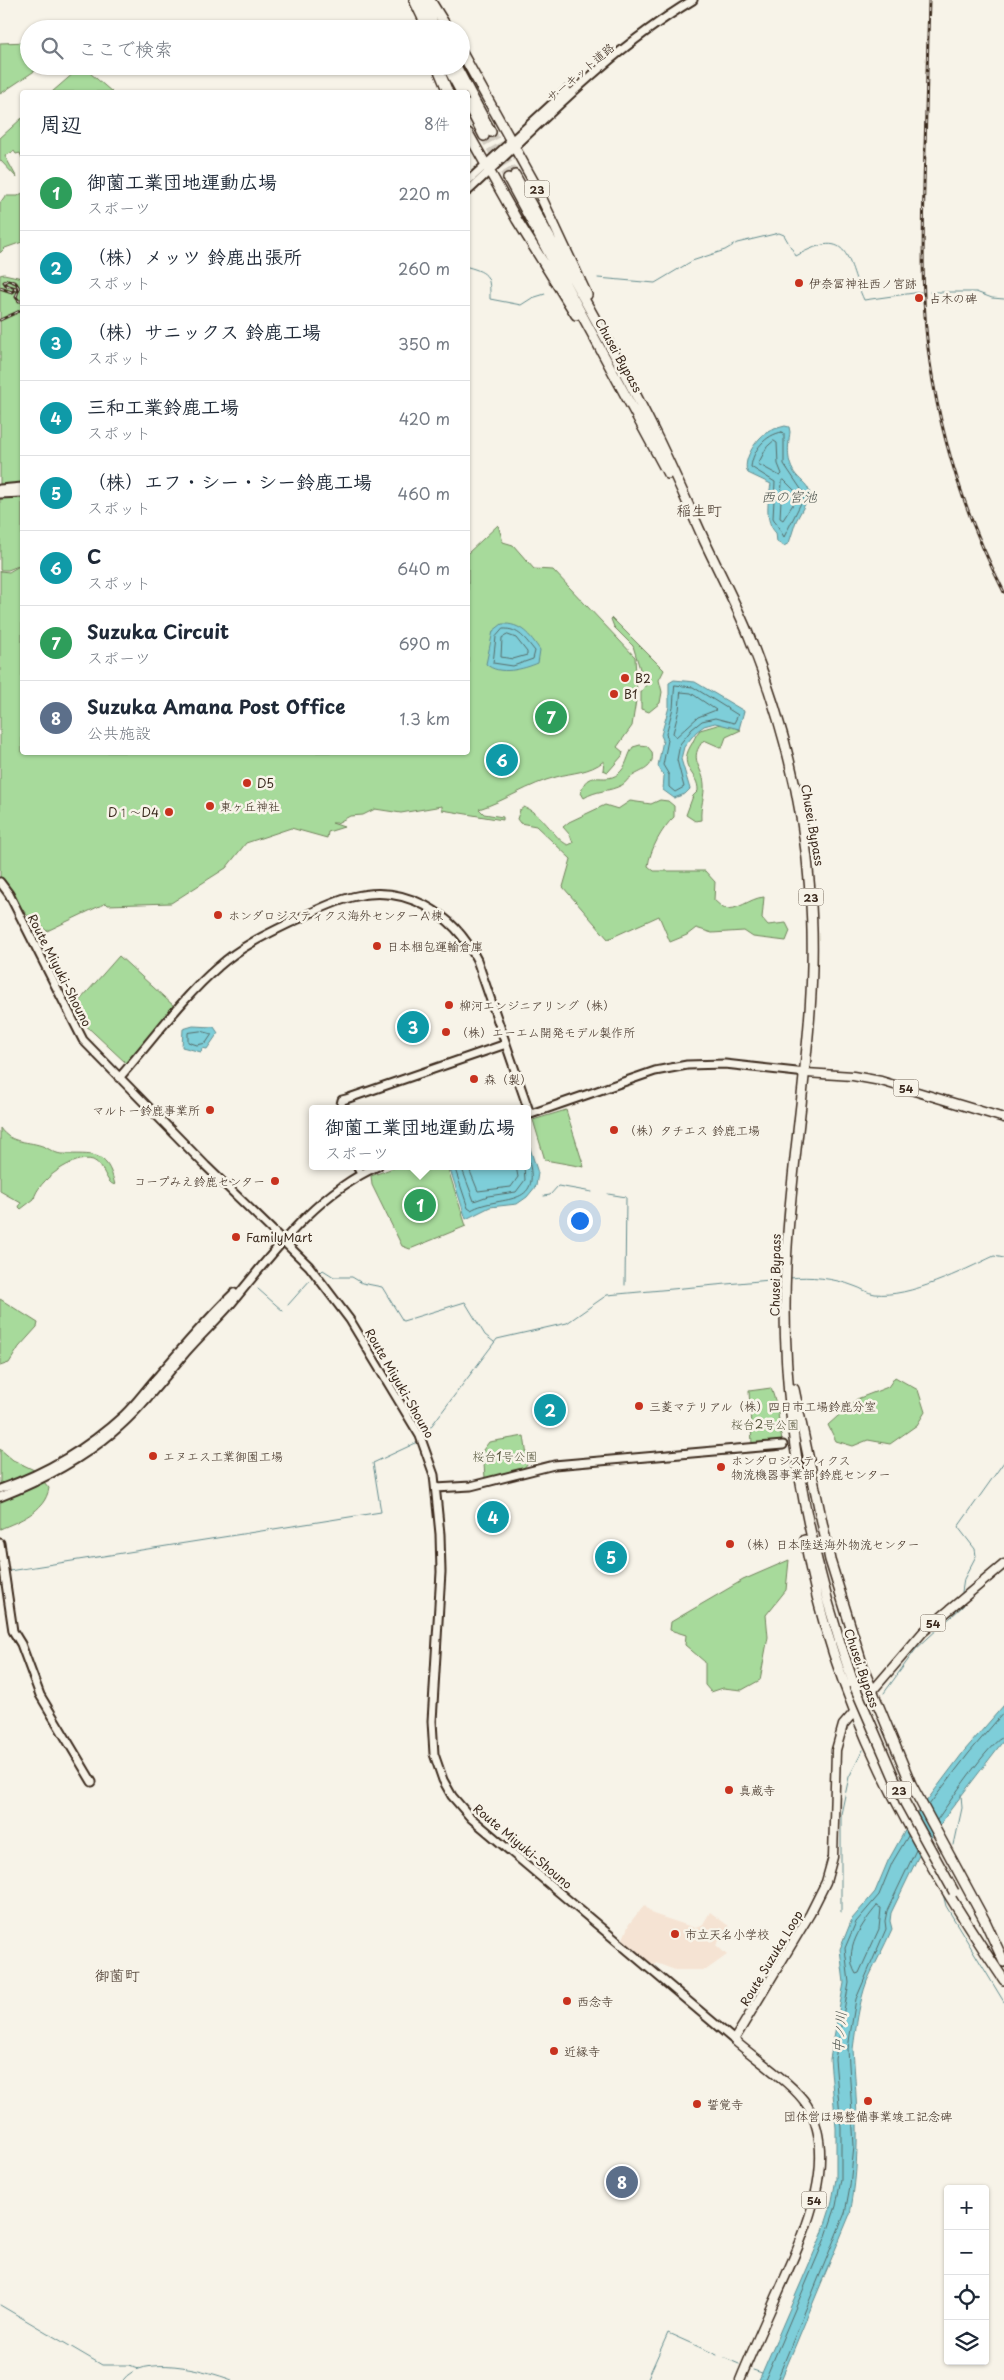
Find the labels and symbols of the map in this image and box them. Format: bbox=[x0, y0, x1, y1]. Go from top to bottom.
street label: サーキット道路 bbox=[542, 38, 618, 106]
road number: 23 bbox=[524, 180, 550, 198]
place label: 伊奈冨神社西ノ宮跡 bbox=[809, 274, 917, 292]
marker: 伊奈冨神社西ノ宮跡 bbox=[793, 277, 805, 289]
place label: 占木の碑 bbox=[929, 289, 977, 307]
marker: 占木の碑 bbox=[913, 292, 925, 304]
street label: Chusei Bypass bbox=[591, 314, 647, 396]
water label: 西の宮池 bbox=[761, 486, 818, 507]
district label: 稲生町 bbox=[676, 498, 722, 521]
place label: B2 bbox=[635, 669, 651, 687]
marker: B2 bbox=[619, 672, 631, 684]
place label: B1 bbox=[624, 685, 637, 703]
marker: B1 bbox=[608, 688, 620, 700]
pin: 7 bbox=[535, 698, 567, 736]
pin: 6 bbox=[486, 741, 518, 779]
place label: D5 bbox=[257, 774, 274, 792]
marker: D5 bbox=[241, 777, 253, 789]
street label: Chusei Bypass bbox=[797, 783, 829, 868]
place label: 東ヶ丘神社 bbox=[220, 797, 280, 815]
marker: 東ヶ丘神社 bbox=[204, 800, 216, 812]
place label: D１～D4 bbox=[108, 803, 159, 821]
marker: D１～D4 bbox=[163, 806, 175, 818]
road number: 23 bbox=[798, 889, 824, 906]
place label: ホンダロジスティクス海外センターＡ棟 bbox=[228, 906, 443, 924]
marker: ホンダロジスティクス海外センターＡ棟 bbox=[212, 909, 224, 921]
street label: Route Miyuki-Shouno bbox=[24, 911, 96, 1030]
place label: 日本梱包運輸倉庫 bbox=[387, 937, 483, 955]
marker: 日本梱包運輸倉庫 bbox=[371, 940, 383, 952]
place label: 柳河エンジニアリング（株） bbox=[459, 996, 615, 1014]
marker: 柳河エンジニアリング（株） bbox=[443, 999, 455, 1011]
pin: 3 bbox=[397, 1008, 429, 1046]
place label: （株）エーエム開発モデル製作所 bbox=[456, 1023, 635, 1041]
marker: （株）エーエム開発モデル製作所 bbox=[440, 1026, 452, 1038]
place label: 森（製） bbox=[484, 1070, 532, 1088]
marker: 森（製） bbox=[468, 1073, 480, 1085]
road number: 54 bbox=[894, 1080, 918, 1096]
place label: マルトー鈴鹿事業所 bbox=[92, 1101, 200, 1119]
marker: マルトー鈴鹿事業所 bbox=[204, 1104, 216, 1116]
place label: （株）タチエス 鈴鹿工場 bbox=[624, 1121, 760, 1139]
marker: （株）タチエス 鈴鹿工場 bbox=[608, 1124, 620, 1136]
place label: コープみえ鈴鹿センター bbox=[134, 1172, 265, 1190]
marker: コープみえ鈴鹿センター bbox=[269, 1175, 281, 1187]
pin: 1 bbox=[404, 1186, 436, 1224]
your location bbox=[567, 1208, 593, 1234]
place label: FamilyMart bbox=[246, 1228, 312, 1246]
marker: FamilyMart bbox=[230, 1231, 242, 1243]
street label: Chusei Bypass bbox=[765, 1233, 785, 1317]
street label: Route Miyuki-Shouno bbox=[361, 1325, 439, 1442]
pin: 2 bbox=[534, 1391, 566, 1429]
place label: 三菱マテリアル（株）四日市工場鈴鹿分室 bbox=[649, 1397, 876, 1415]
marker: 三菱マテリアル（株）四日市工場鈴鹿分室 bbox=[633, 1400, 645, 1412]
park label: 桜台2号公園 bbox=[731, 1415, 799, 1433]
place label: エヌエス工業御園工場 bbox=[163, 1447, 283, 1465]
park label: 桜台1号公園 bbox=[472, 1447, 538, 1465]
marker: エヌエス工業御園工場 bbox=[147, 1450, 159, 1462]
place label: ホンダロジスティクス 物流機器事業部 鈴鹿センター bbox=[731, 1451, 890, 1483]
marker: ホンダロジスティクス 物流機器事業部 鈴鹿センター bbox=[715, 1461, 727, 1473]
pin: 4 bbox=[477, 1498, 509, 1536]
place label: （株）日本陸送海外物流センター bbox=[740, 1535, 920, 1553]
pin: 5 bbox=[595, 1538, 627, 1576]
marker: （株）日本陸送海外物流センター bbox=[724, 1538, 736, 1550]
road number: 54 bbox=[920, 1615, 946, 1632]
street label: Chusei Bypass bbox=[840, 1626, 884, 1710]
place label: 真蔵寺 bbox=[739, 1781, 775, 1799]
road number: 23 bbox=[886, 1782, 912, 1798]
marker: 真蔵寺 bbox=[723, 1784, 735, 1796]
street label: Route Miyuki-Shouno bbox=[470, 1799, 577, 1893]
street label: Route Suzuka Loop bbox=[735, 1907, 807, 2009]
place label: 市立天名小学校 bbox=[685, 1925, 769, 1943]
marker: 市立天名小学校 bbox=[669, 1928, 681, 1940]
district label: 御薗町 bbox=[94, 1963, 140, 1986]
place label: 西念寺 bbox=[577, 1992, 613, 2010]
marker: 西念寺 bbox=[561, 1995, 573, 2007]
water label: 中ノ川 bbox=[827, 2010, 851, 2054]
place label: 近縁寺 bbox=[564, 2042, 600, 2060]
marker: 近縁寺 bbox=[548, 2045, 560, 2057]
place label: 誓覚寺 bbox=[707, 2095, 743, 2113]
marker: 団体営ほ場整備事業竣工記念碑 bbox=[862, 2095, 874, 2107]
marker: 誓覚寺 bbox=[691, 2098, 703, 2110]
place label: 団体営ほ場整備事業竣工記念碑 bbox=[784, 2107, 952, 2125]
pin: 8 bbox=[606, 2163, 638, 2201]
road number: 54 bbox=[802, 2192, 826, 2208]

